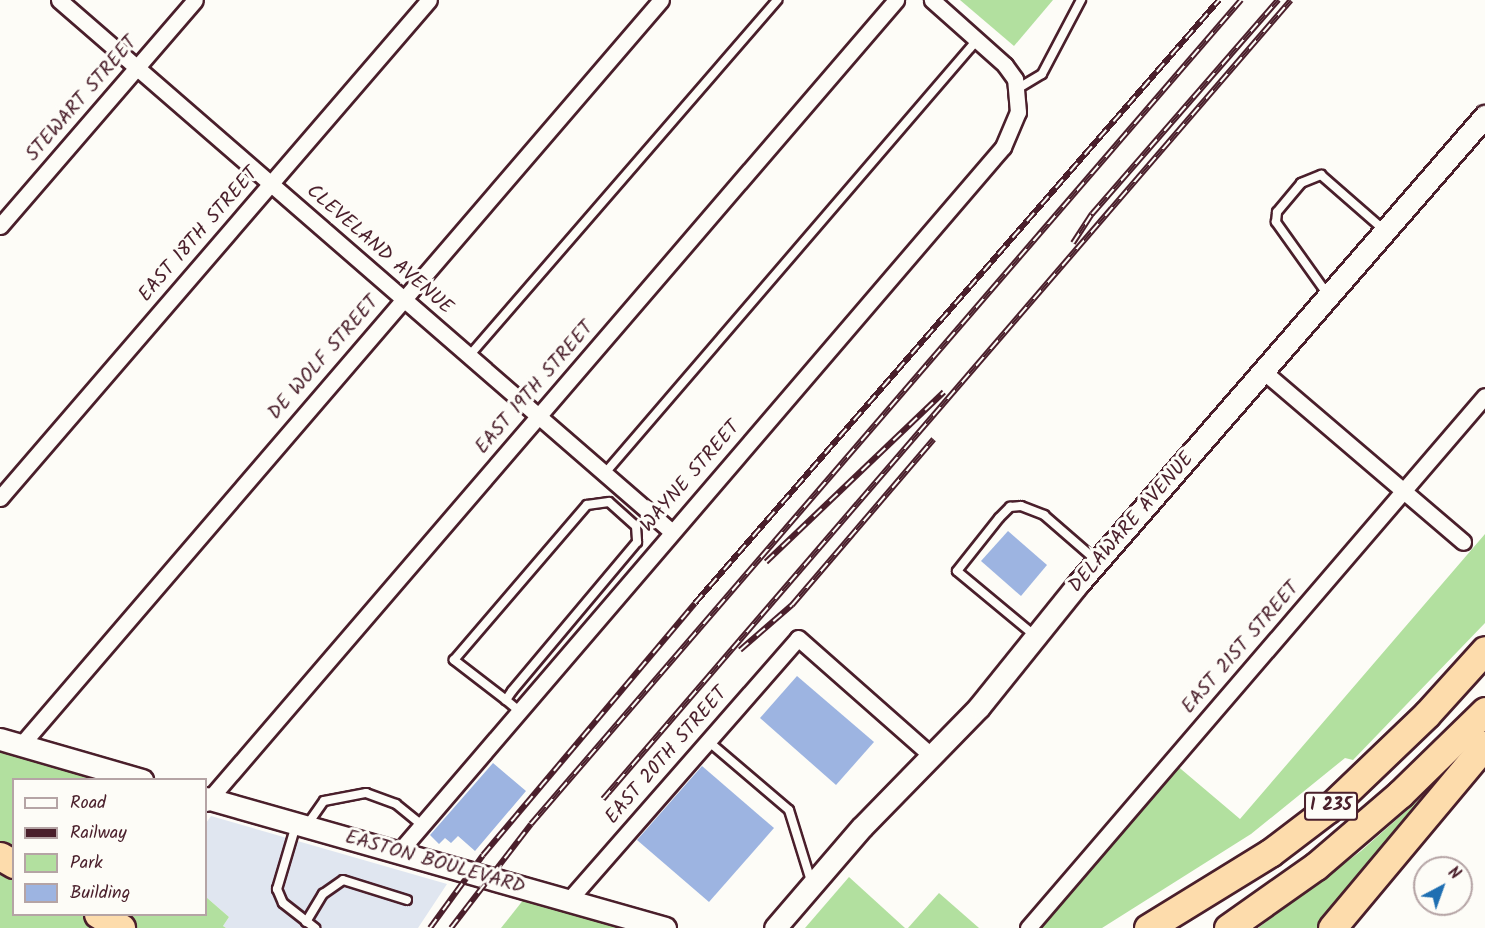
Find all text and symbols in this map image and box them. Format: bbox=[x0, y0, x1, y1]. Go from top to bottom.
street label: STEWART STREET bbox=[21, 31, 143, 167]
street label: EAST 18TH STREET bbox=[134, 163, 264, 307]
street label: CLEVELAND AVENUE bbox=[301, 180, 457, 320]
street label: DE WOLF STREET bbox=[263, 291, 385, 425]
street label: EAST 19TH STREET bbox=[471, 317, 599, 459]
street label: WAYNE STREET bbox=[636, 416, 746, 538]
street label: DELAWARE AVENUE bbox=[1064, 448, 1200, 598]
street label: EAST 21ST STREET bbox=[1177, 577, 1305, 719]
street label: EAST 20TH STREET bbox=[601, 682, 733, 830]
legend bbox=[12, 778, 207, 916]
text: Road bbox=[70, 789, 106, 818]
road number: I 235 bbox=[1304, 791, 1358, 821]
text: Railway bbox=[70, 819, 127, 848]
street label: EASTON BOULEVARD bbox=[342, 826, 528, 900]
text: Park bbox=[70, 849, 103, 878]
north arrow bbox=[1413, 856, 1473, 916]
text: N bbox=[1442, 861, 1466, 886]
text: Building bbox=[70, 879, 130, 908]

